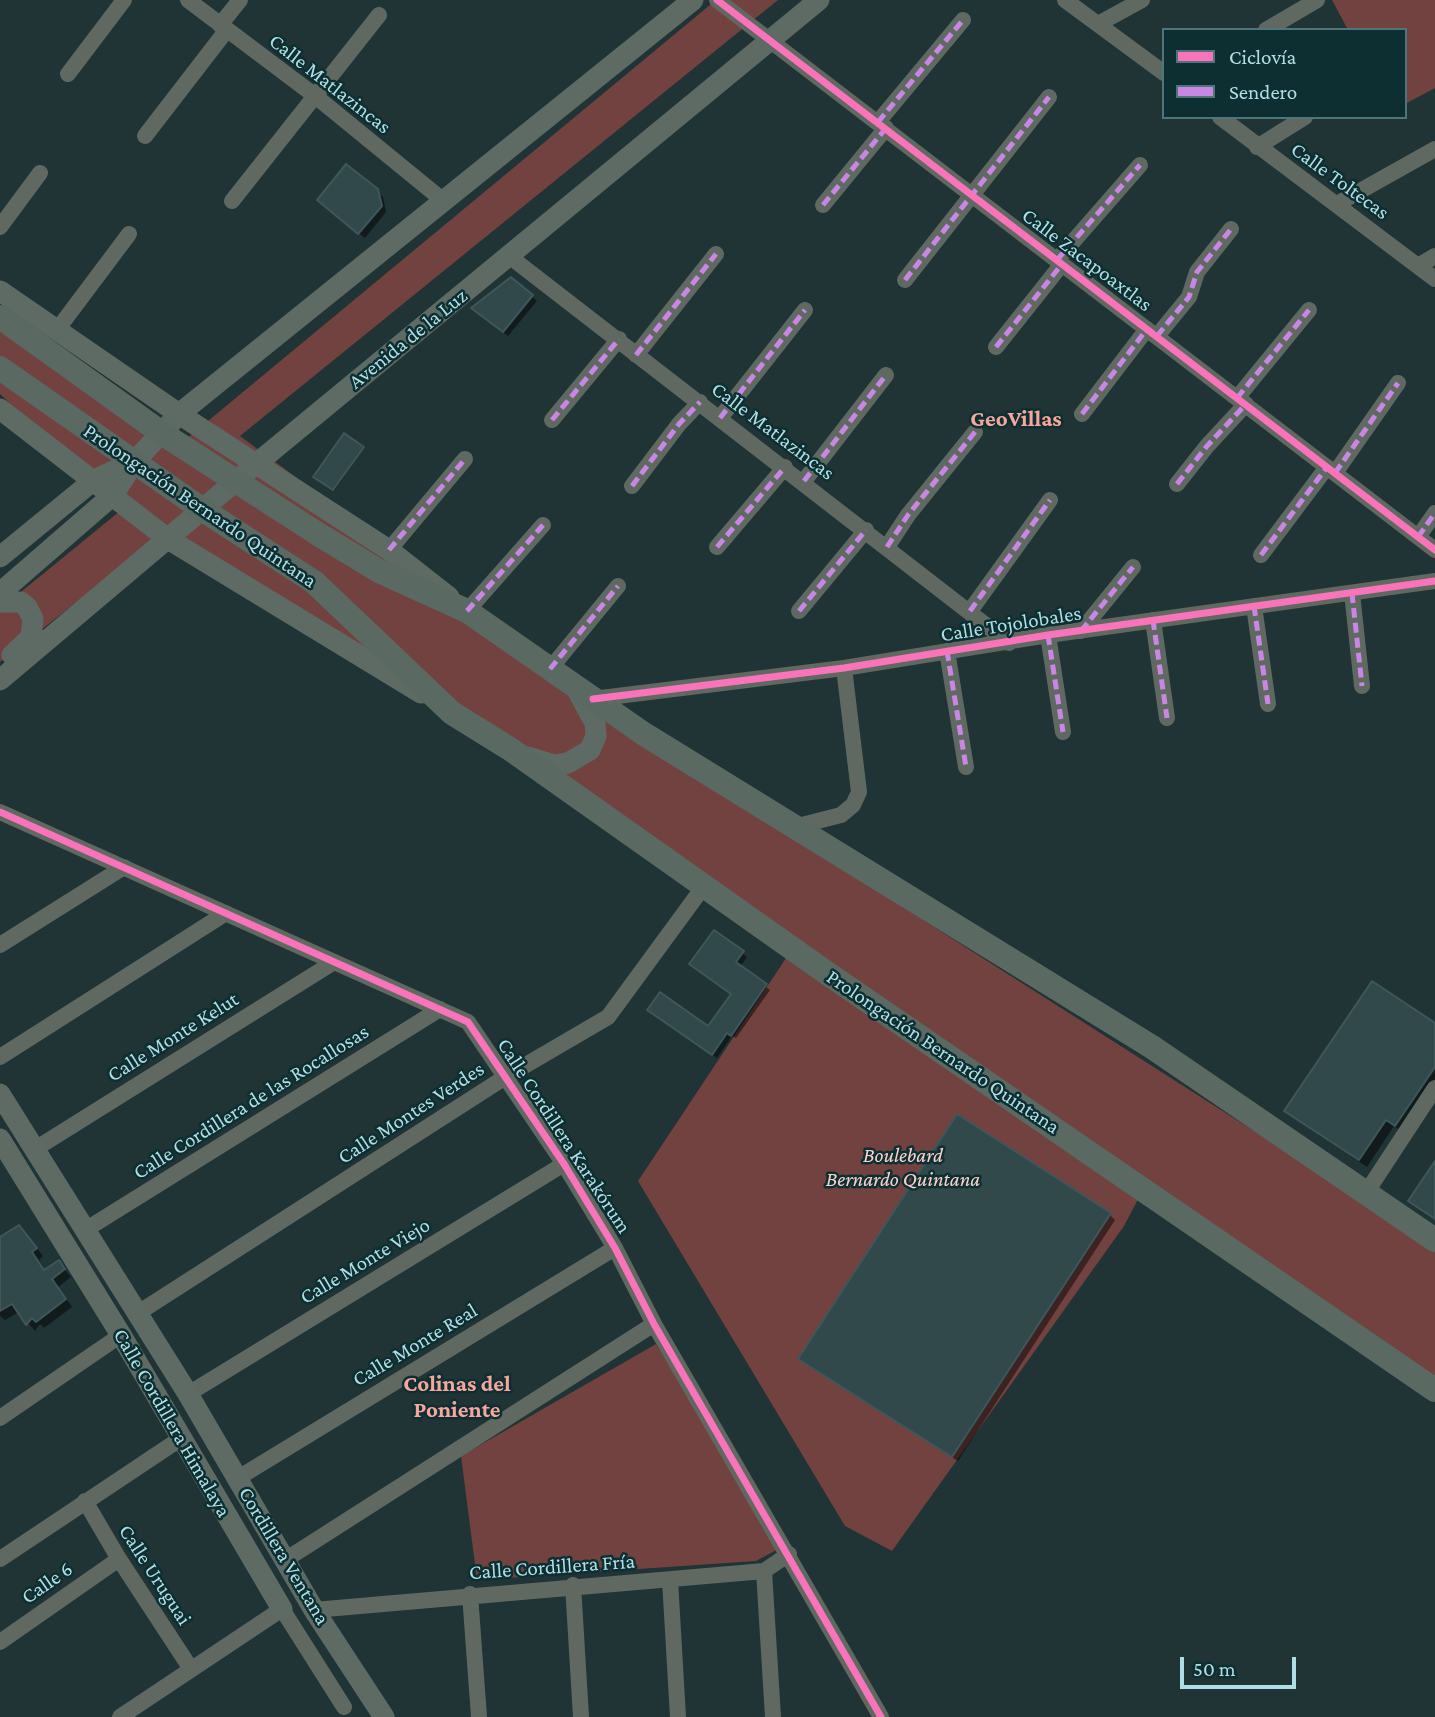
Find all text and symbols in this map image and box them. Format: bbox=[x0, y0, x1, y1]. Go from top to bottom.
legend bbox=[1162, 28, 1407, 119]
street label: Calle Matlazincas bbox=[264, 29, 396, 139]
text: Ciclovía bbox=[1229, 45, 1296, 69]
text: Sendero bbox=[1229, 80, 1297, 104]
street label: Calle Toltecas bbox=[1286, 137, 1394, 225]
street label: Calle Zacapoaxtlas bbox=[1017, 203, 1157, 317]
street label: Avenida de la Luz bbox=[344, 283, 472, 395]
street label: Calle Matlazincas bbox=[706, 376, 840, 486]
district label: GeoVillas bbox=[970, 405, 1062, 433]
street label: Prolongación Bernardo Quintana bbox=[79, 418, 321, 594]
street label: Calle Tojolobales bbox=[939, 600, 1083, 648]
street label: Prolongación Bernardo Quintana bbox=[822, 964, 1064, 1140]
street label: Calle Monte Kelut bbox=[103, 987, 243, 1087]
street label: Calle Cordillera de las Rocallosas bbox=[129, 1019, 373, 1185]
street label: Calle Cordillera Karakórum bbox=[491, 1034, 637, 1238]
street label: Calle Montes Verdes bbox=[333, 1056, 489, 1170]
park label: Boulebard Bernardo Quintana bbox=[826, 1143, 980, 1193]
street label: Calle Monte Viejo bbox=[295, 1212, 435, 1310]
street label: Calle Monte Real bbox=[348, 1298, 482, 1392]
street label: Calle Cordillera Himalaya bbox=[108, 1324, 236, 1522]
district label: Colinas del Poniente bbox=[403, 1370, 511, 1424]
street label: Cordillera Ventana bbox=[233, 1482, 335, 1630]
street label: Calle Uruguai bbox=[113, 1520, 197, 1630]
street label: Calle Cordillera Fría bbox=[468, 1549, 636, 1585]
street label: Calle 6 bbox=[16, 1556, 78, 1610]
scale bar bbox=[1183, 1644, 1298, 1688]
text: 50 m bbox=[1193, 1657, 1236, 1681]

